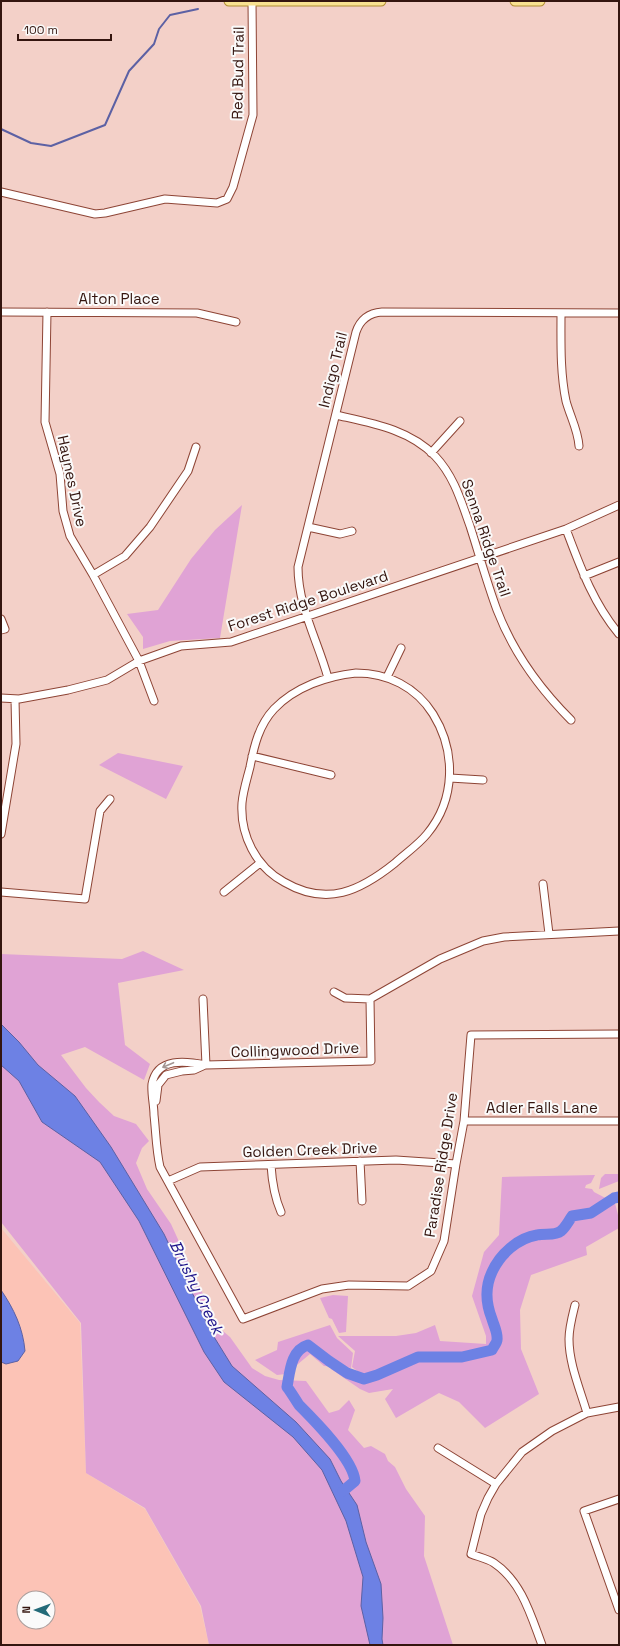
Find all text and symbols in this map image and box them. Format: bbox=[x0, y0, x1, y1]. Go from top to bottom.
scale bar bbox=[18, 16, 111, 42]
text: 100 m bbox=[24, 22, 58, 38]
street label: Red Bud Trail bbox=[227, 26, 248, 120]
street label: Alton Place bbox=[78, 289, 160, 308]
street label: Indigo Trail bbox=[314, 330, 351, 410]
street label: Haynes Drive bbox=[54, 433, 91, 529]
street label: Senna Ridge Trail bbox=[458, 477, 515, 599]
street label: Forest Ridge Boulevard bbox=[225, 566, 390, 635]
street label: Collingwood Drive bbox=[230, 1038, 360, 1061]
one-way arrow bbox=[162, 1061, 174, 1069]
street label: Paradise Ridge Drive bbox=[420, 1091, 461, 1239]
street label: Adler Falls Lane bbox=[486, 1098, 598, 1117]
street label: Golden Creek Drive bbox=[242, 1138, 378, 1161]
water label: Brushy Creek bbox=[165, 1237, 229, 1340]
north arrow bbox=[16, 1590, 56, 1630]
text: N bbox=[19, 1606, 33, 1614]

